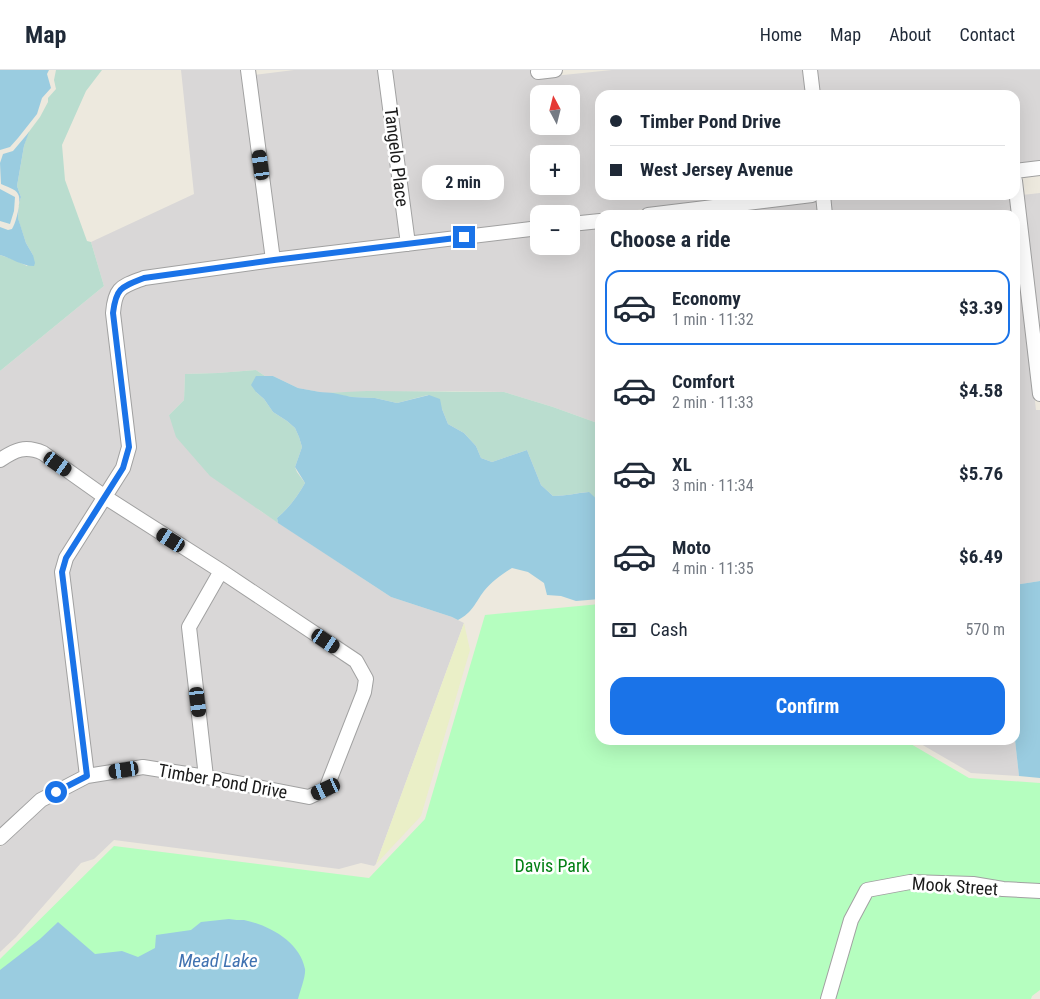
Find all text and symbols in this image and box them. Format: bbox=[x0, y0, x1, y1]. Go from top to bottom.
text: Map bbox=[25, 21, 66, 49]
text: Home bbox=[760, 24, 802, 45]
text: Map bbox=[830, 24, 861, 45]
text: About bbox=[889, 24, 931, 45]
text: Contact bbox=[959, 24, 1015, 45]
north arrow bbox=[530, 85, 580, 135]
map controls bbox=[530, 85, 580, 255]
street label: Tangelo Place bbox=[380, 106, 414, 208]
text: Timber Pond Drive bbox=[640, 110, 781, 133]
button: + bbox=[530, 145, 580, 195]
car bbox=[251, 149, 270, 181]
text: West Jersey Avenue bbox=[640, 158, 793, 181]
callout: 2 min bbox=[423, 164, 505, 200]
text: 2 min bbox=[445, 173, 481, 192]
button: − bbox=[530, 205, 580, 255]
route end bbox=[453, 226, 475, 248]
text: Choose a ride bbox=[610, 227, 731, 252]
icon: car bbox=[612, 285, 657, 330]
text: Economy bbox=[672, 287, 741, 310]
text: $3.39 bbox=[959, 296, 1003, 319]
text: 1 min · 11:32 bbox=[672, 310, 754, 329]
icon: car bbox=[612, 368, 657, 413]
text: Comfort bbox=[672, 370, 735, 393]
text: $4.58 bbox=[959, 379, 1003, 402]
text: 2 min · 11:33 bbox=[672, 393, 754, 412]
car bbox=[41, 449, 74, 479]
icon: car bbox=[612, 451, 657, 496]
text: XL bbox=[672, 453, 692, 476]
text: $5.76 bbox=[959, 462, 1003, 485]
text: 3 min · 11:34 bbox=[672, 476, 754, 495]
car bbox=[154, 526, 187, 554]
icon: car bbox=[612, 534, 657, 579]
text: Moto bbox=[672, 536, 711, 559]
text: $6.49 bbox=[959, 545, 1003, 568]
text: 4 min · 11:35 bbox=[672, 559, 754, 578]
icon: cash bbox=[610, 616, 638, 644]
text: Cash bbox=[650, 618, 688, 641]
text: 570 m bbox=[966, 620, 1005, 639]
car bbox=[309, 626, 342, 656]
button: Confirm bbox=[610, 677, 1005, 735]
car bbox=[188, 686, 207, 718]
street label: Timber Pond Drive bbox=[157, 759, 289, 803]
car bbox=[108, 760, 139, 780]
car bbox=[309, 776, 342, 802]
route start bbox=[45, 781, 67, 803]
park label: Davis Park bbox=[514, 855, 590, 876]
street label: Mook Street bbox=[911, 873, 999, 899]
water label: Mead Lake bbox=[178, 949, 258, 972]

